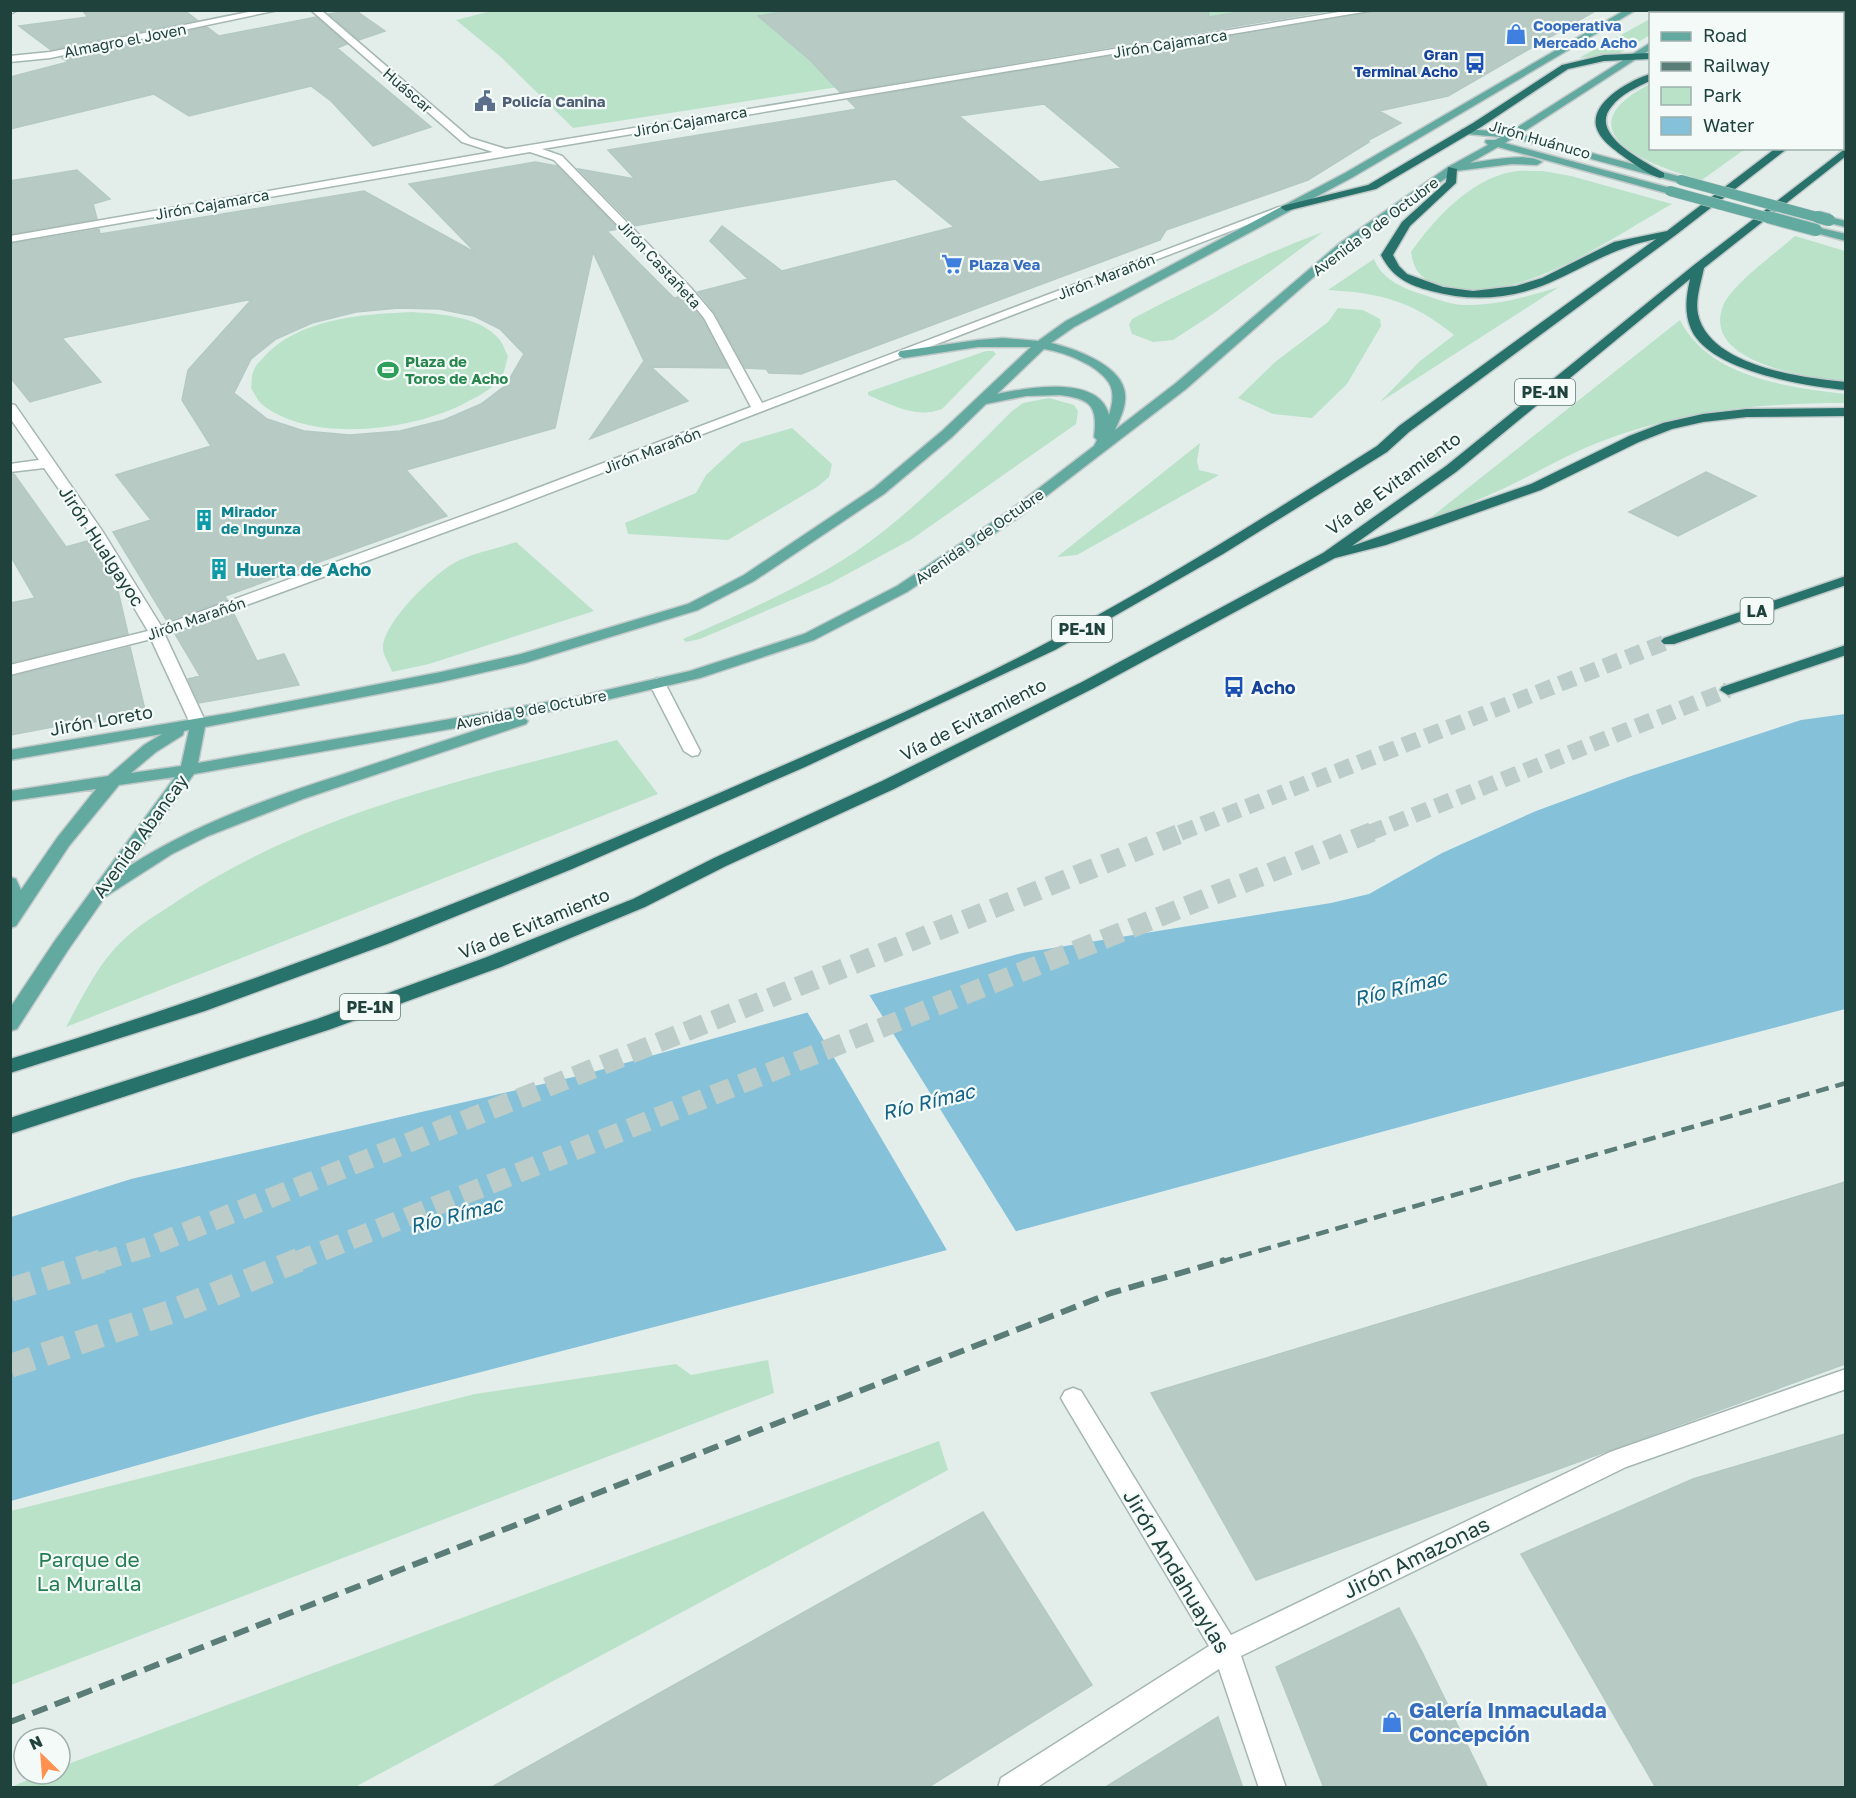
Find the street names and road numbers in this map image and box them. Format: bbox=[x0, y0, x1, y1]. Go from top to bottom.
street label: Almagro el Joven bbox=[62, 19, 188, 61]
street label: Jirón Cajamarca bbox=[1112, 25, 1228, 61]
street label: Huáscar bbox=[380, 64, 436, 116]
street label: Jirón Cajamarca bbox=[632, 102, 748, 140]
street label: Jirón Huánuco bbox=[1487, 116, 1593, 162]
street label: Avenida 9 de Octubre bbox=[1308, 173, 1442, 279]
street label: Jirón Cajamarca bbox=[154, 185, 270, 223]
street label: Jirón Castañeta bbox=[615, 216, 705, 312]
street label: Jirón Marañón bbox=[1055, 249, 1157, 303]
road number: PE-1N bbox=[1515, 379, 1575, 405]
street label: Jirón Marañón bbox=[601, 423, 703, 477]
street label: Vía de Evitamiento bbox=[1322, 427, 1464, 539]
street label: Jirón Hualgayoc bbox=[55, 481, 149, 611]
street label: Avenida 9 de Octubre bbox=[911, 485, 1047, 587]
street label: Jirón Marañón bbox=[144, 593, 248, 643]
road number: LA bbox=[1740, 598, 1774, 624]
road number: PE-1N bbox=[1052, 616, 1112, 642]
street label: Vía de Evitamiento bbox=[896, 673, 1050, 765]
street label: Avenida 9 de Octubre bbox=[454, 686, 608, 732]
street label: Jirón Loreto bbox=[48, 700, 154, 740]
street label: Avenida Abancay bbox=[88, 770, 192, 902]
street label: Vía de Evitamiento bbox=[455, 883, 613, 963]
road number: PE-1N bbox=[340, 994, 400, 1020]
street label: Jirón Andahuaylas bbox=[1118, 1484, 1236, 1658]
street label: Jirón Amazonas bbox=[1338, 1510, 1494, 1604]

